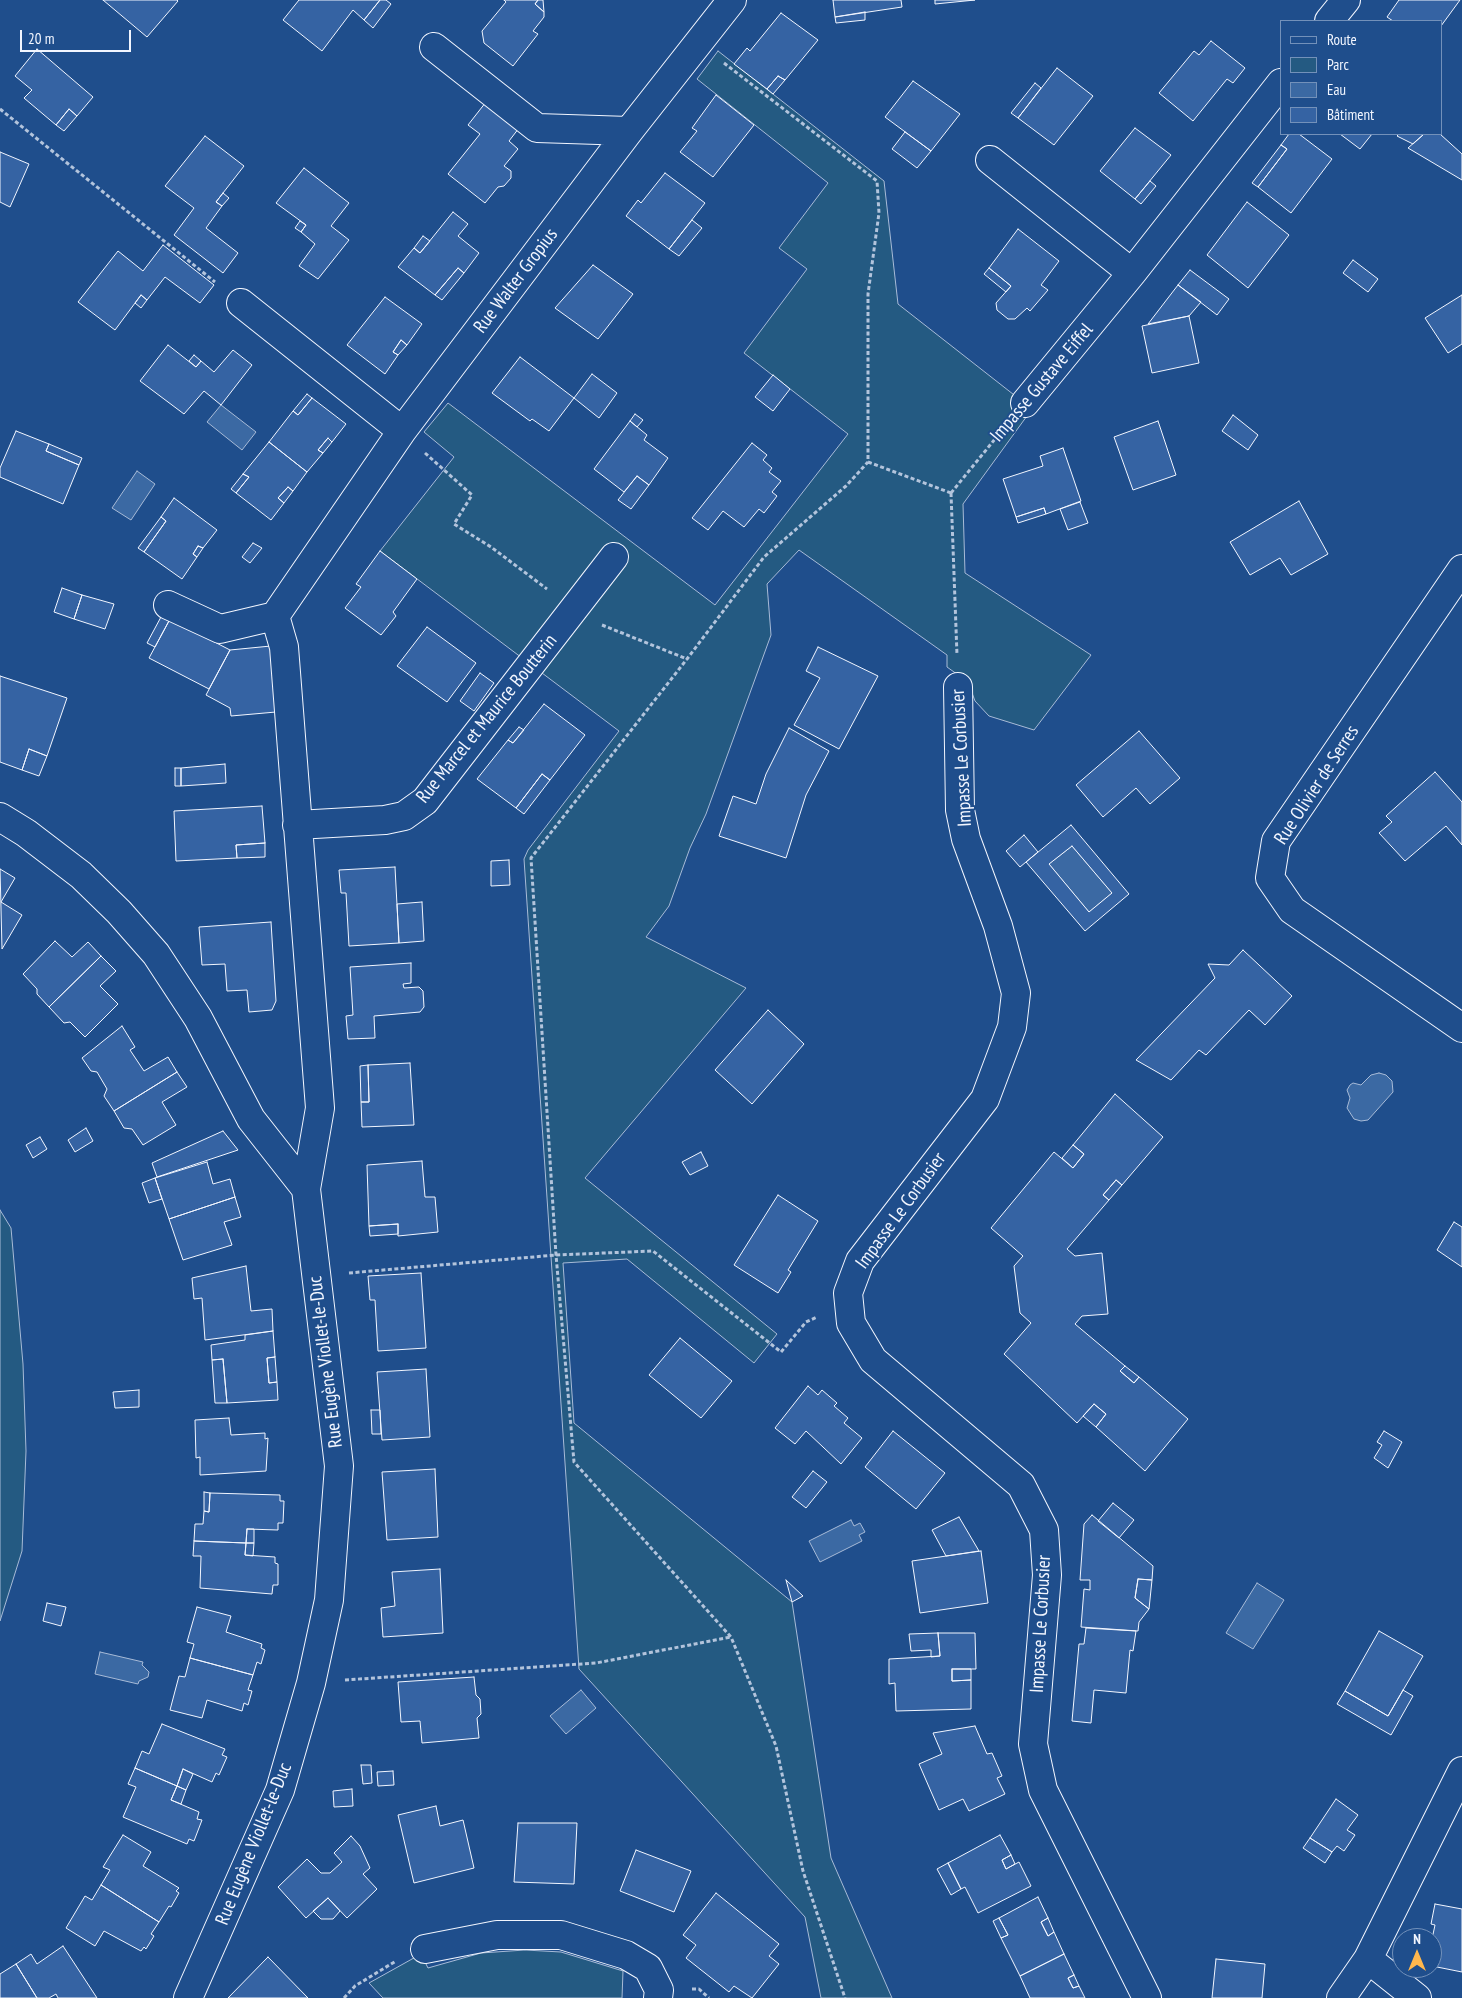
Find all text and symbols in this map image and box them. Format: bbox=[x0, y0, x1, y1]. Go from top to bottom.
scale bar bbox=[22, 20, 134, 52]
legend bbox=[1280, 20, 1442, 135]
text: 20 m bbox=[28, 29, 54, 48]
text: Route bbox=[1327, 30, 1357, 49]
text: Parc bbox=[1327, 55, 1349, 74]
text: Eau bbox=[1327, 80, 1346, 99]
text: Bâtiment bbox=[1327, 105, 1374, 124]
street label: Rue Walter Gropius bbox=[469, 224, 563, 338]
street label: Impasse Gustave Eiffel bbox=[986, 319, 1098, 447]
street label: Rue Marcel et Maurice Boutterin bbox=[412, 630, 562, 808]
street label: Impasse Le Corbusier bbox=[947, 689, 977, 827]
street label: Rue Olivier de Serres bbox=[1270, 721, 1364, 849]
street label: Impasse Le Corbusier bbox=[851, 1148, 951, 1274]
street label: Rue Eugène Viollet-le-Duc bbox=[304, 1275, 348, 1449]
street label: Impasse Le Corbusier bbox=[1026, 1555, 1056, 1693]
street label: Rue Eugène Viollet-le-Duc bbox=[211, 1760, 297, 1928]
north arrow bbox=[1392, 1928, 1442, 1978]
text: N bbox=[1413, 1930, 1421, 1948]

